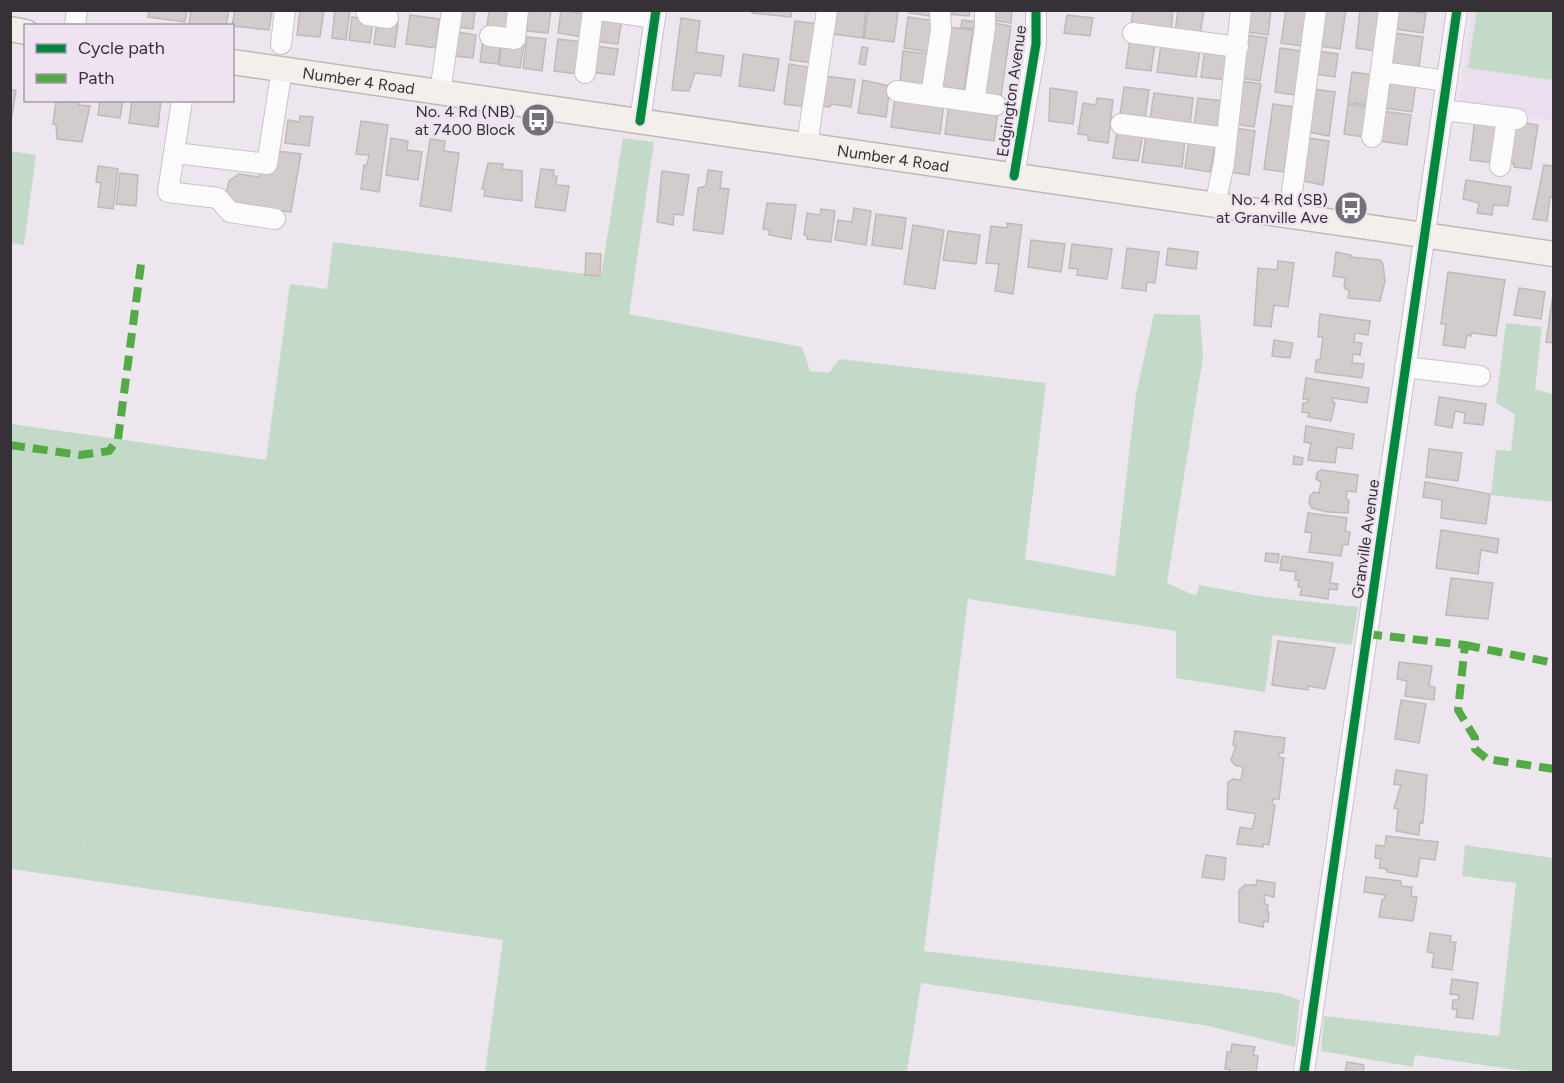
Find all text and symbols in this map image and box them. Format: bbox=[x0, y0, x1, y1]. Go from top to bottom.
legend bbox=[24, 24, 234, 102]
street label: Edgington Avenue bbox=[993, 24, 1030, 158]
text: Cycle path bbox=[78, 37, 165, 59]
street label: Number 4 Road bbox=[301, 63, 416, 98]
text: Path bbox=[78, 67, 114, 89]
place label: No. 4 Rd (NB) at 7400 Block bbox=[415, 102, 515, 139]
bus stop icon: No. 4 Rd (NB) at 7400 Block bbox=[520, 102, 556, 138]
street label: Number 4 Road bbox=[836, 141, 950, 176]
place label: No. 4 Rd (SB) at Granville Ave bbox=[1216, 190, 1328, 227]
bus stop icon: No. 4 Rd (SB) at Granville Ave bbox=[1333, 190, 1369, 226]
street label: Granville Avenue bbox=[1348, 478, 1383, 600]

